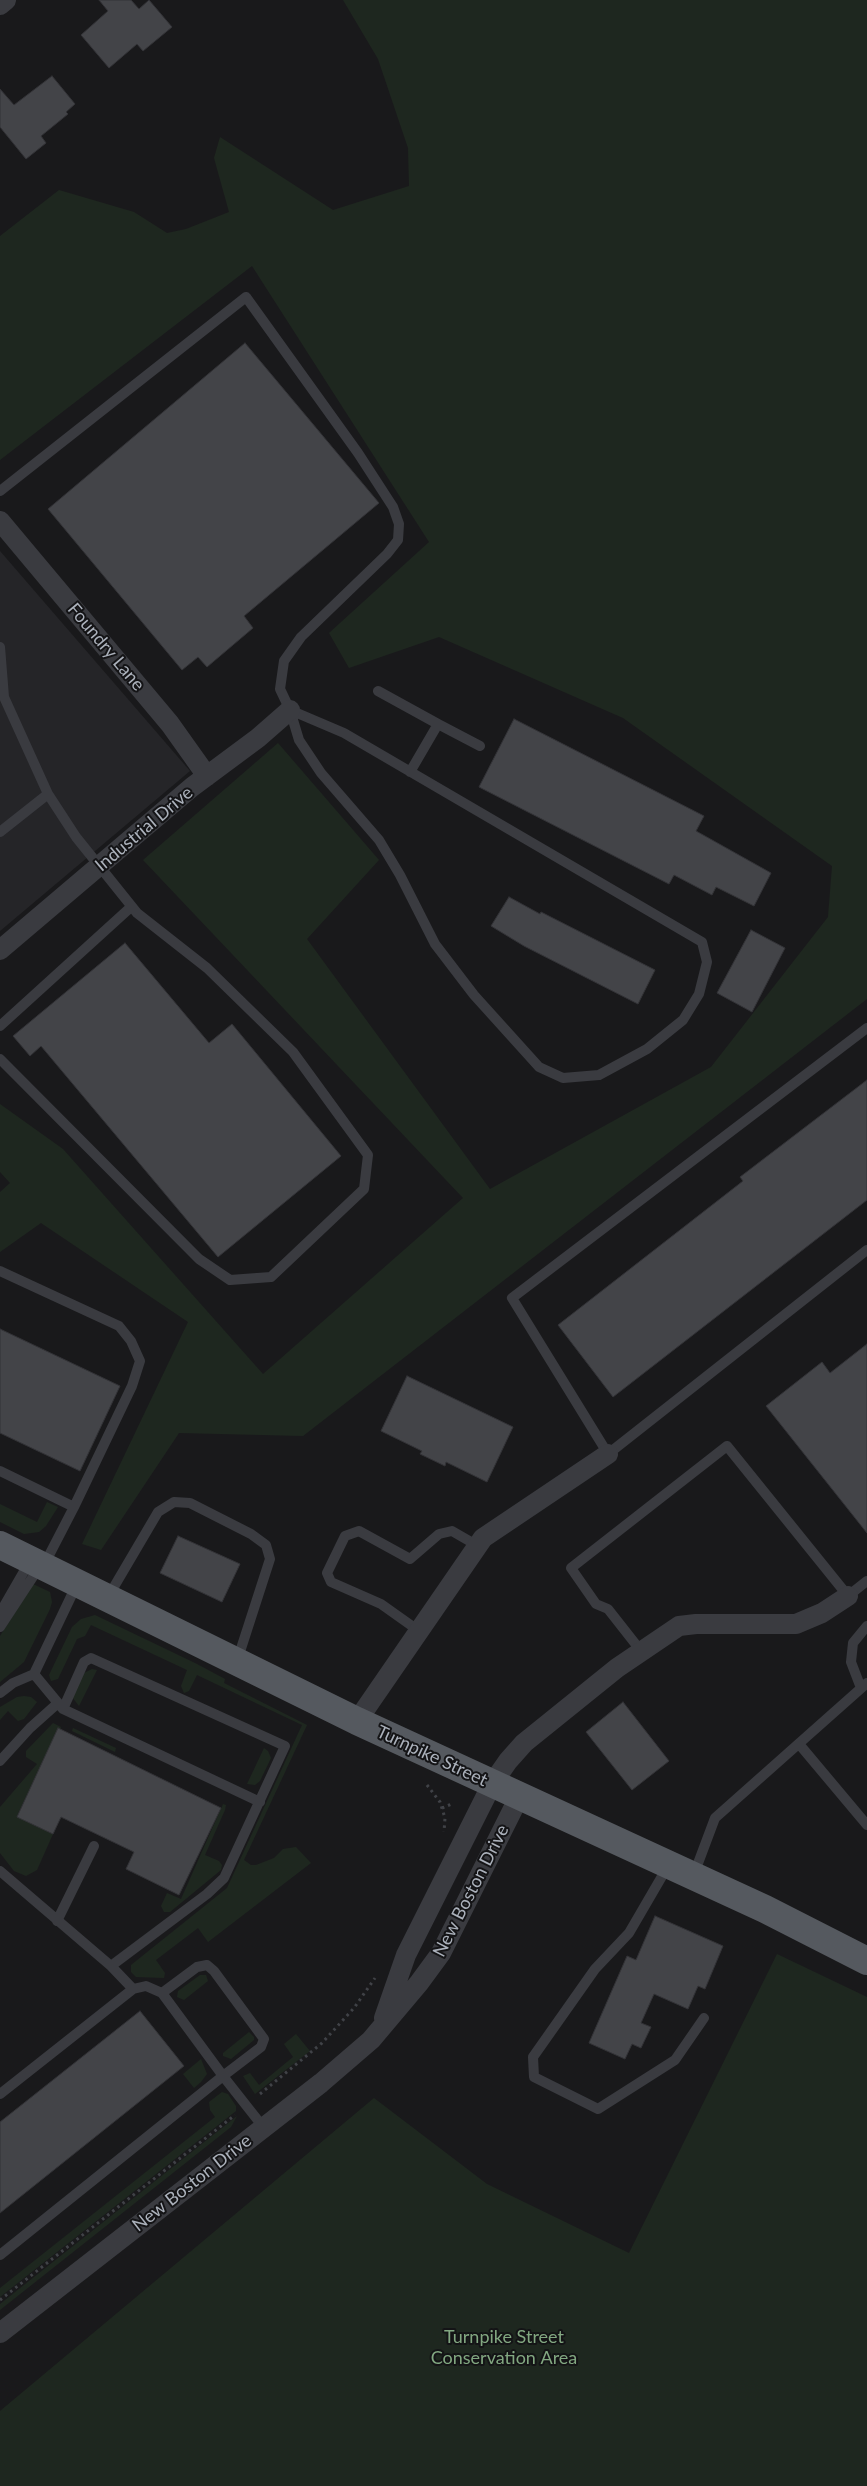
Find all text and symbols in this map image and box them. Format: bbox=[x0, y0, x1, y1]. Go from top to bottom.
street label: Foundry Lane bbox=[63, 599, 149, 695]
street label: Industrial Drive bbox=[91, 782, 197, 876]
street label: Turnpike Street bbox=[373, 1721, 491, 1791]
street label: New Boston Drive bbox=[428, 1821, 514, 1961]
street label: New Boston Drive bbox=[128, 2130, 256, 2236]
park label: Turnpike Street Conservation Area bbox=[431, 2326, 577, 2368]

